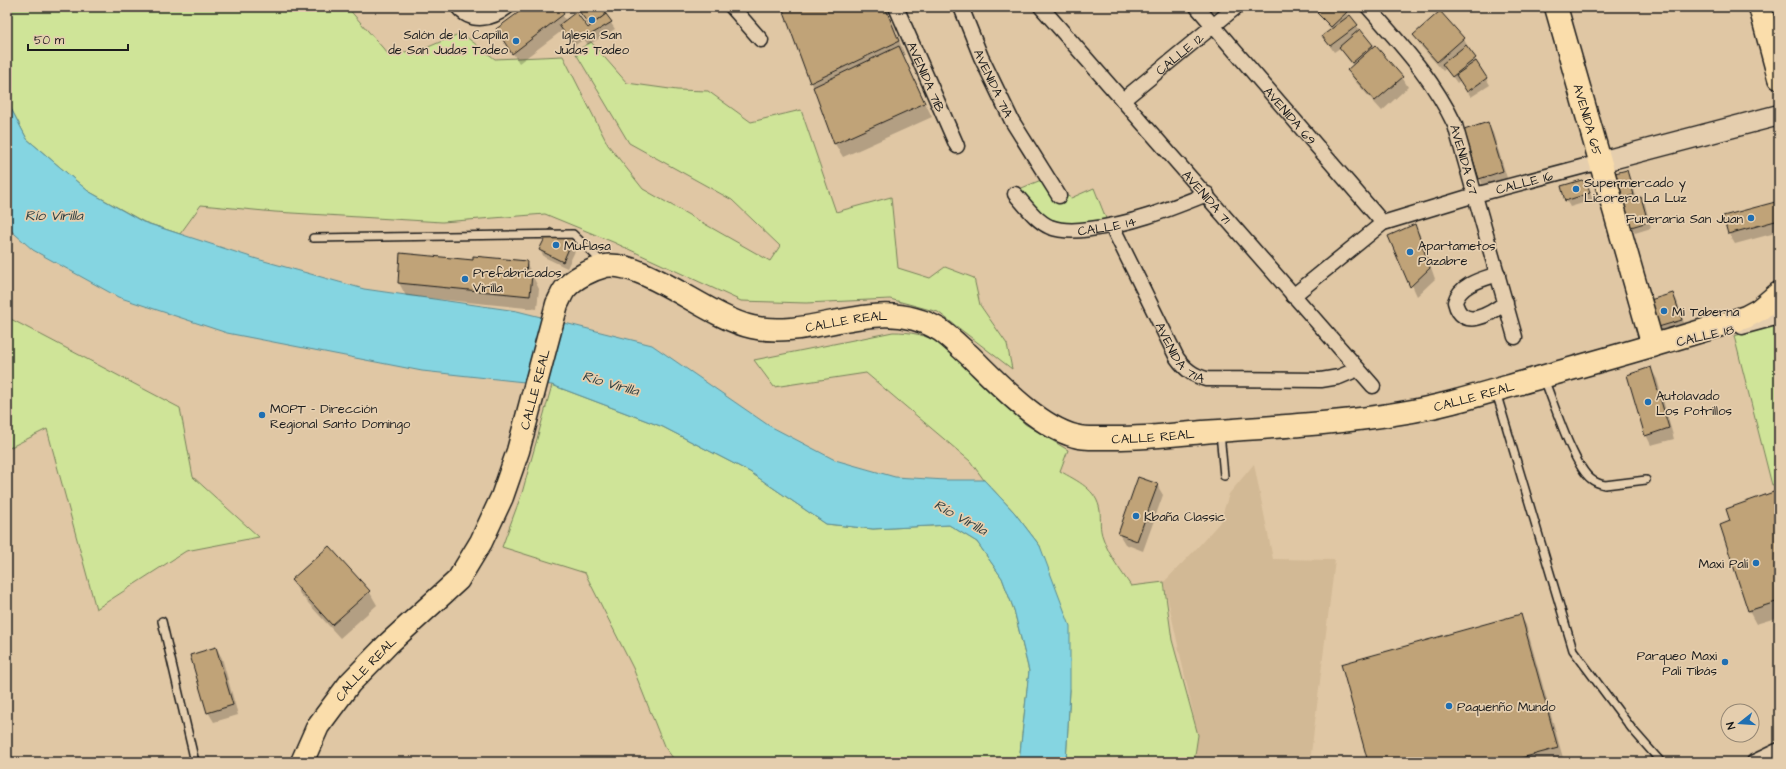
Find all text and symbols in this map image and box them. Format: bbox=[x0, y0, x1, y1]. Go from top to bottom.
marker: Iglesia San Judas Tadeo bbox=[587, 15, 597, 25]
scale bar bbox=[28, 26, 128, 52]
place label: Salón de la Capilla de San Judas Tadeo bbox=[388, 26, 509, 59]
place label: Iglesia San Judas Tadeo bbox=[555, 26, 630, 59]
street label: CALLE 12 bbox=[1152, 29, 1208, 80]
text: 50 m bbox=[34, 32, 65, 49]
marker: Salón de la Capilla de San Judas Tadeo bbox=[511, 36, 521, 46]
street label: AVENIDA 71B bbox=[902, 39, 949, 115]
street label: AVENIDA 71A bbox=[969, 47, 1017, 122]
street label: AVENIDA 65 bbox=[1568, 82, 1606, 158]
street label: AVENIDA 69 bbox=[1259, 83, 1320, 149]
street label: AVENIDA 67 bbox=[1445, 122, 1482, 197]
street label: AVENIDA 71 bbox=[1178, 166, 1235, 228]
street label: CALLE 16 bbox=[1494, 167, 1555, 199]
place label: Supermercado y Licorera La Luz bbox=[1584, 174, 1687, 207]
marker: Supermercado y Licorera La Luz bbox=[1571, 184, 1581, 194]
water label: Río Virilla bbox=[25, 206, 84, 226]
place label: Funeraria San Juan bbox=[1626, 210, 1743, 228]
street label: CALLE 14 bbox=[1077, 212, 1138, 240]
marker: Funeraria San Juan bbox=[1746, 213, 1756, 223]
place label: Muflasa bbox=[564, 237, 611, 255]
place label: Apartametos Pazabre bbox=[1418, 237, 1496, 270]
marker: Muflasa bbox=[551, 240, 561, 250]
marker: Apartametos Pazabre bbox=[1405, 247, 1415, 257]
place label: Prefabricados Virilla bbox=[473, 264, 562, 297]
marker: Prefabricados Virilla bbox=[460, 274, 470, 284]
place label: Mi Taberna bbox=[1672, 303, 1740, 321]
marker: Mi Taberna bbox=[1659, 306, 1669, 316]
street label: CALLE REAL bbox=[804, 307, 888, 337]
street label: AVENIDA 71A bbox=[1151, 319, 1208, 388]
street label: CALLE 18 bbox=[1675, 320, 1736, 351]
street label: CALLE REAL bbox=[516, 347, 555, 432]
water label: Río Virilla bbox=[580, 366, 642, 402]
street label: CALLE REAL bbox=[1432, 377, 1517, 416]
place label: Autolavado Los Potrillos bbox=[1656, 387, 1732, 420]
marker: Autolavado Los Potrillos bbox=[1643, 397, 1653, 407]
place label: MOPT - Dirección Regional Santo Domingo bbox=[270, 400, 411, 434]
marker: MOPT - Dirección Regional Santo Domingo bbox=[257, 410, 267, 420]
street label: CALLE REAL bbox=[1112, 425, 1195, 448]
water label: Río Virilla bbox=[930, 495, 991, 541]
place label: Kbaña Classic bbox=[1144, 508, 1225, 526]
marker: Kbaña Classic bbox=[1131, 511, 1141, 521]
place label: Maxi Palí bbox=[1698, 555, 1748, 573]
marker: Maxi Palí bbox=[1751, 558, 1761, 568]
street label: CALLE REAL bbox=[331, 633, 401, 705]
place label: Parqueo Maxi Palí Tibás bbox=[1637, 647, 1717, 680]
marker: Parqueo Maxi Palí Tibás bbox=[1720, 657, 1730, 667]
place label: Paquenño Mundo bbox=[1457, 698, 1556, 716]
marker: Paquenño Mundo bbox=[1444, 701, 1454, 711]
north arrow bbox=[1720, 703, 1760, 743]
text: N bbox=[1723, 720, 1739, 731]

